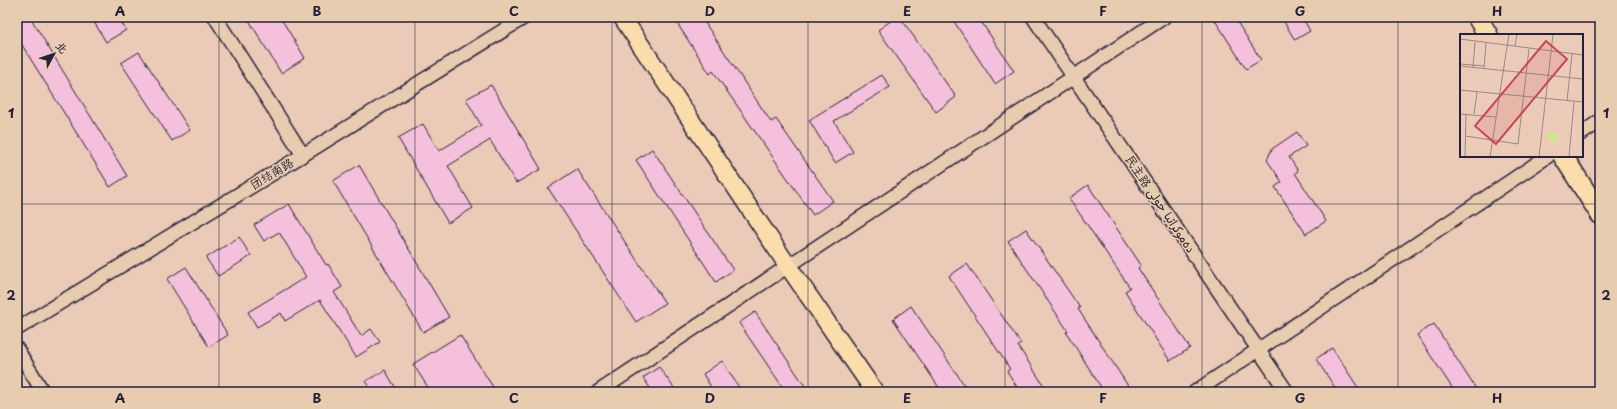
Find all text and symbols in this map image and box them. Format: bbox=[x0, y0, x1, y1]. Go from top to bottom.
text: A bbox=[115, 1, 125, 20]
text: B bbox=[313, 1, 322, 20]
text: C bbox=[509, 1, 519, 20]
text: D bbox=[705, 1, 715, 20]
text: E bbox=[903, 1, 911, 20]
text: F bbox=[1099, 1, 1107, 20]
text: G bbox=[1295, 1, 1305, 20]
text: H bbox=[1492, 1, 1502, 20]
north arrow bbox=[34, 34, 74, 74]
inset map bbox=[1460, 34, 1583, 157]
text: 北 bbox=[52, 38, 72, 57]
text: 1 bbox=[8, 103, 14, 122]
text: 1 bbox=[1603, 103, 1609, 122]
street label: 民主路 دەموكراتيا جولى bbox=[1121, 151, 1200, 256]
street label: 团结南路 bbox=[246, 153, 297, 193]
text: 2 bbox=[6, 285, 16, 304]
text: 2 bbox=[1601, 285, 1611, 304]
text: A bbox=[115, 388, 125, 407]
text: B bbox=[313, 388, 322, 407]
text: C bbox=[509, 388, 519, 407]
text: D bbox=[705, 388, 715, 407]
text: E bbox=[903, 388, 911, 407]
text: F bbox=[1099, 388, 1107, 407]
text: G bbox=[1295, 388, 1305, 407]
text: H bbox=[1492, 388, 1502, 407]

